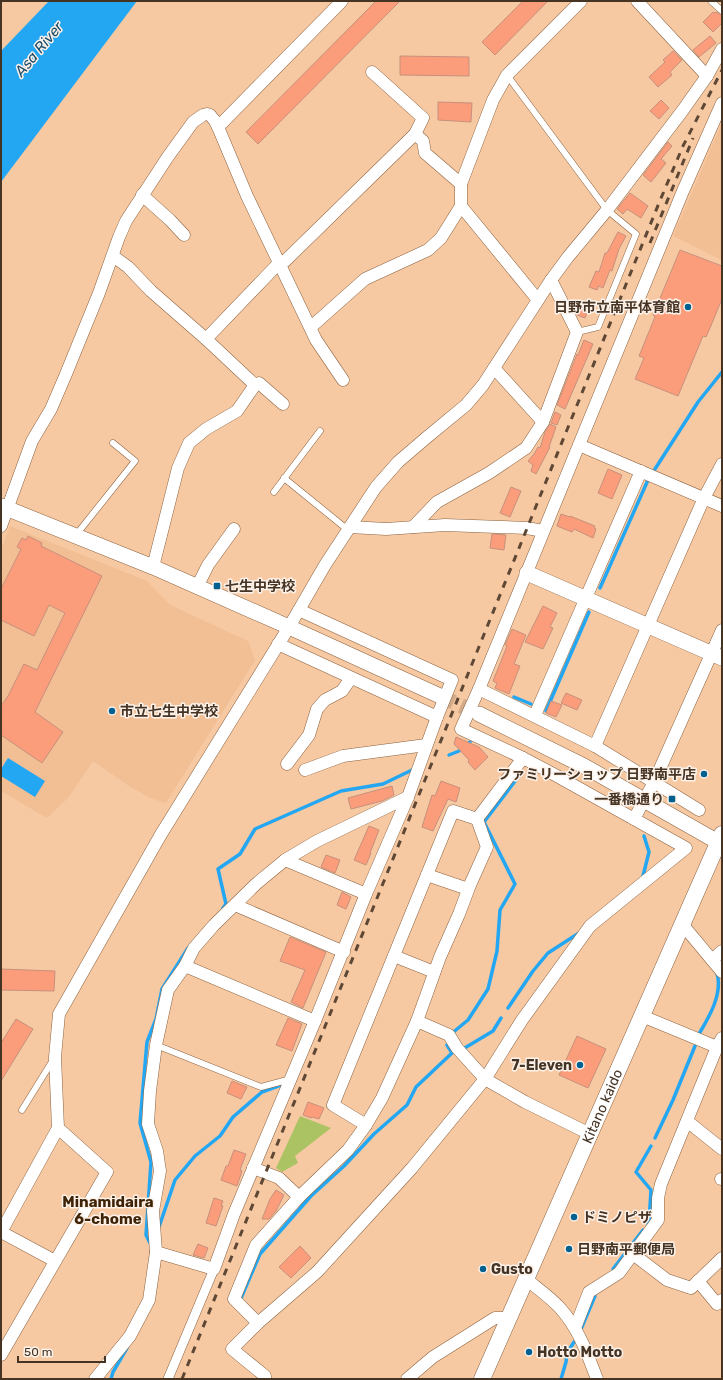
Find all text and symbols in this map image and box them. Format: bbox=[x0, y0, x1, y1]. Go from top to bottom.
water label: Asa River bbox=[10, 17, 68, 81]
place label: 日野市立南平体育館 bbox=[554, 299, 680, 316]
marker: 日野市立南平体育館 bbox=[683, 302, 693, 312]
place label: 七生中学校 bbox=[225, 578, 295, 595]
marker: 七生中学校 bbox=[212, 581, 222, 591]
place label: 市立七生中学校 bbox=[120, 703, 218, 720]
marker: 市立七生中学校 bbox=[107, 706, 117, 716]
place label: ファミリーショップ 日野南平店 bbox=[497, 766, 696, 783]
marker: ファミリーショップ 日野南平店 bbox=[699, 769, 709, 779]
place label: 一番橋通り bbox=[594, 791, 664, 808]
marker: 一番橋通り bbox=[667, 794, 677, 804]
place label: 7-Eleven bbox=[511, 1057, 572, 1074]
marker: 7-Eleven bbox=[575, 1060, 585, 1070]
street label: Kitano kaido bbox=[578, 1066, 626, 1146]
district label: Minamidaira 6-chome bbox=[62, 1193, 154, 1228]
place label: ドミノピザ bbox=[582, 1209, 652, 1226]
marker: ドミノピザ bbox=[569, 1212, 579, 1222]
place label: 日野南平郵便局 bbox=[577, 1241, 675, 1258]
marker: 日野南平郵便局 bbox=[564, 1244, 574, 1254]
place label: Gusto bbox=[491, 1261, 533, 1278]
marker: Gusto bbox=[478, 1264, 488, 1274]
scale bar bbox=[18, 1338, 105, 1364]
place label: Hotto Motto bbox=[537, 1344, 622, 1361]
text: 50 m bbox=[24, 1345, 52, 1359]
marker: Hotto Motto bbox=[524, 1347, 534, 1357]

